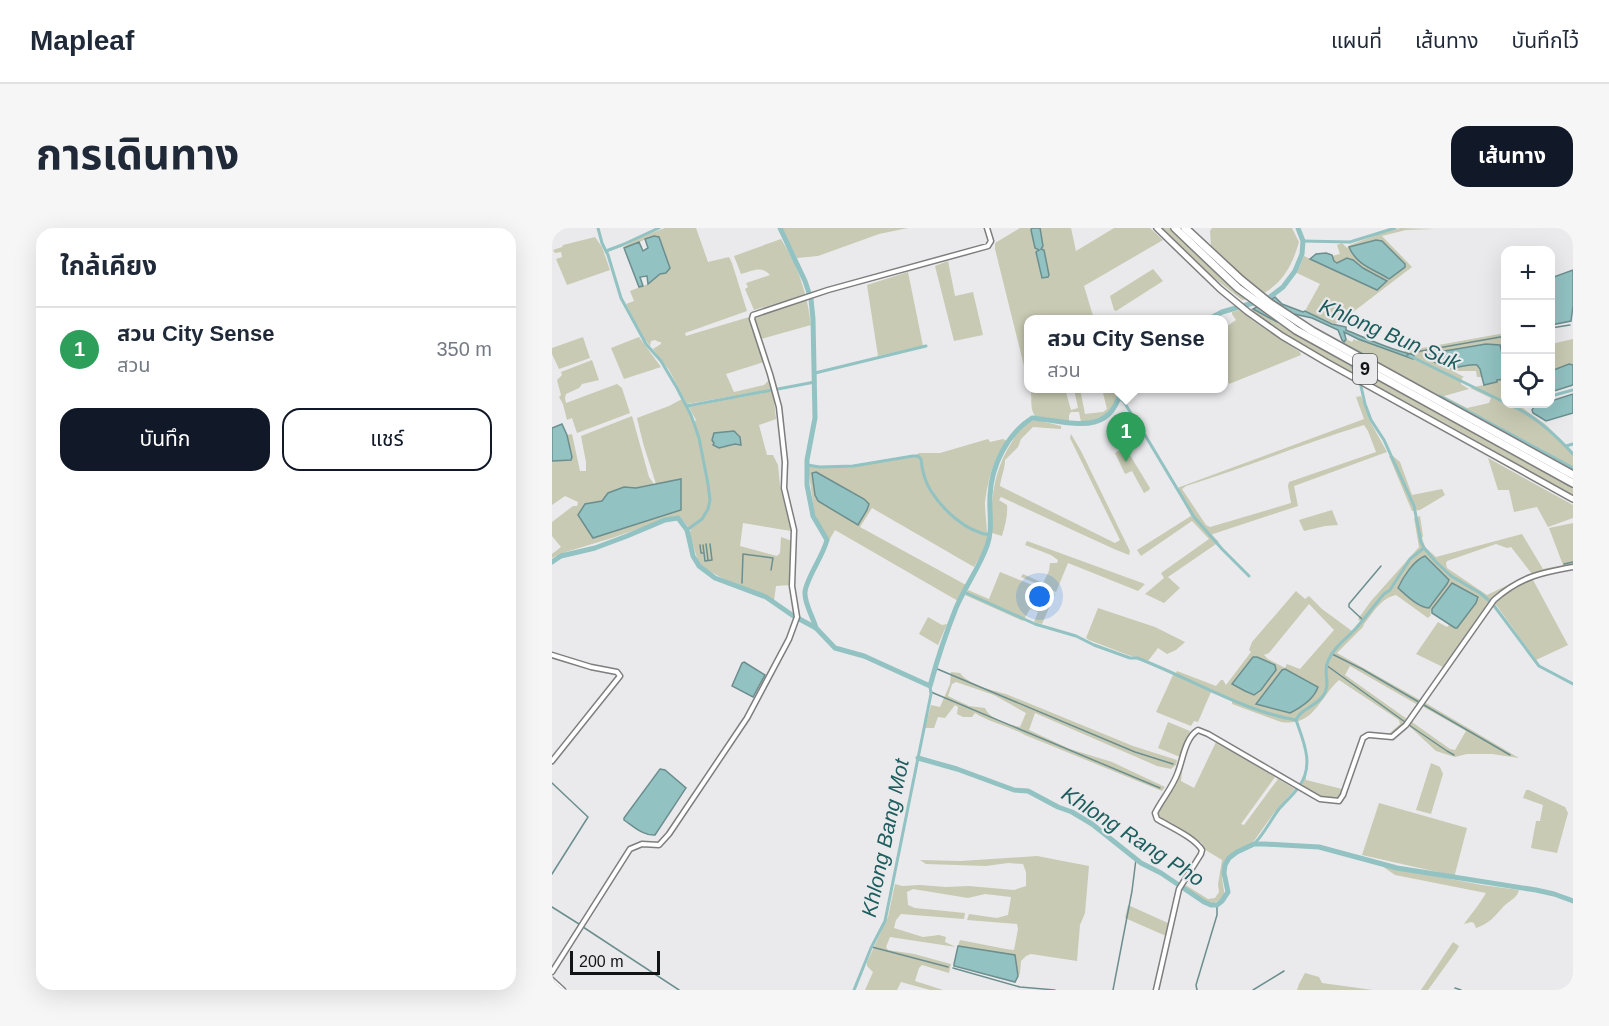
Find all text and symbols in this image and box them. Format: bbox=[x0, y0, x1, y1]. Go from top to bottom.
text: Mapleaf bbox=[30, 25, 134, 56]
text: แผนที่ bbox=[1331, 29, 1382, 52]
text: เส้นทาง bbox=[1415, 29, 1479, 52]
text: บันทึกไว้ bbox=[1512, 29, 1579, 52]
button: เส้นทาง bbox=[1451, 126, 1573, 187]
text: การเดินทาง bbox=[36, 131, 239, 178]
map controls bbox=[1501, 246, 1555, 408]
button: + bbox=[1501, 246, 1555, 300]
text: ใกล้เคียง bbox=[60, 251, 157, 281]
water label: Khlong Bun Suk bbox=[1316, 294, 1465, 375]
button: − bbox=[1501, 300, 1555, 354]
popup bbox=[1024, 315, 1228, 393]
text: สวน City Sense bbox=[117, 321, 274, 346]
text: สวน City Sense bbox=[1047, 326, 1205, 351]
text: 1 bbox=[74, 338, 85, 360]
text: 350 m bbox=[436, 338, 492, 360]
text: สวน bbox=[117, 354, 151, 376]
road number: 9 bbox=[1353, 354, 1377, 384]
button: locate bbox=[1501, 354, 1555, 408]
text: สวน bbox=[1047, 359, 1081, 381]
button: บันทึก bbox=[60, 408, 270, 471]
button: แชร์ bbox=[282, 408, 492, 471]
pin: 1 bbox=[1106, 412, 1146, 462]
your location bbox=[1025, 582, 1054, 611]
water label: Khlong Bang Mot bbox=[857, 756, 913, 919]
water label: Khlong Rang Pho bbox=[1058, 782, 1209, 891]
scale bar bbox=[570, 948, 660, 976]
text: 200 m bbox=[579, 953, 623, 970]

